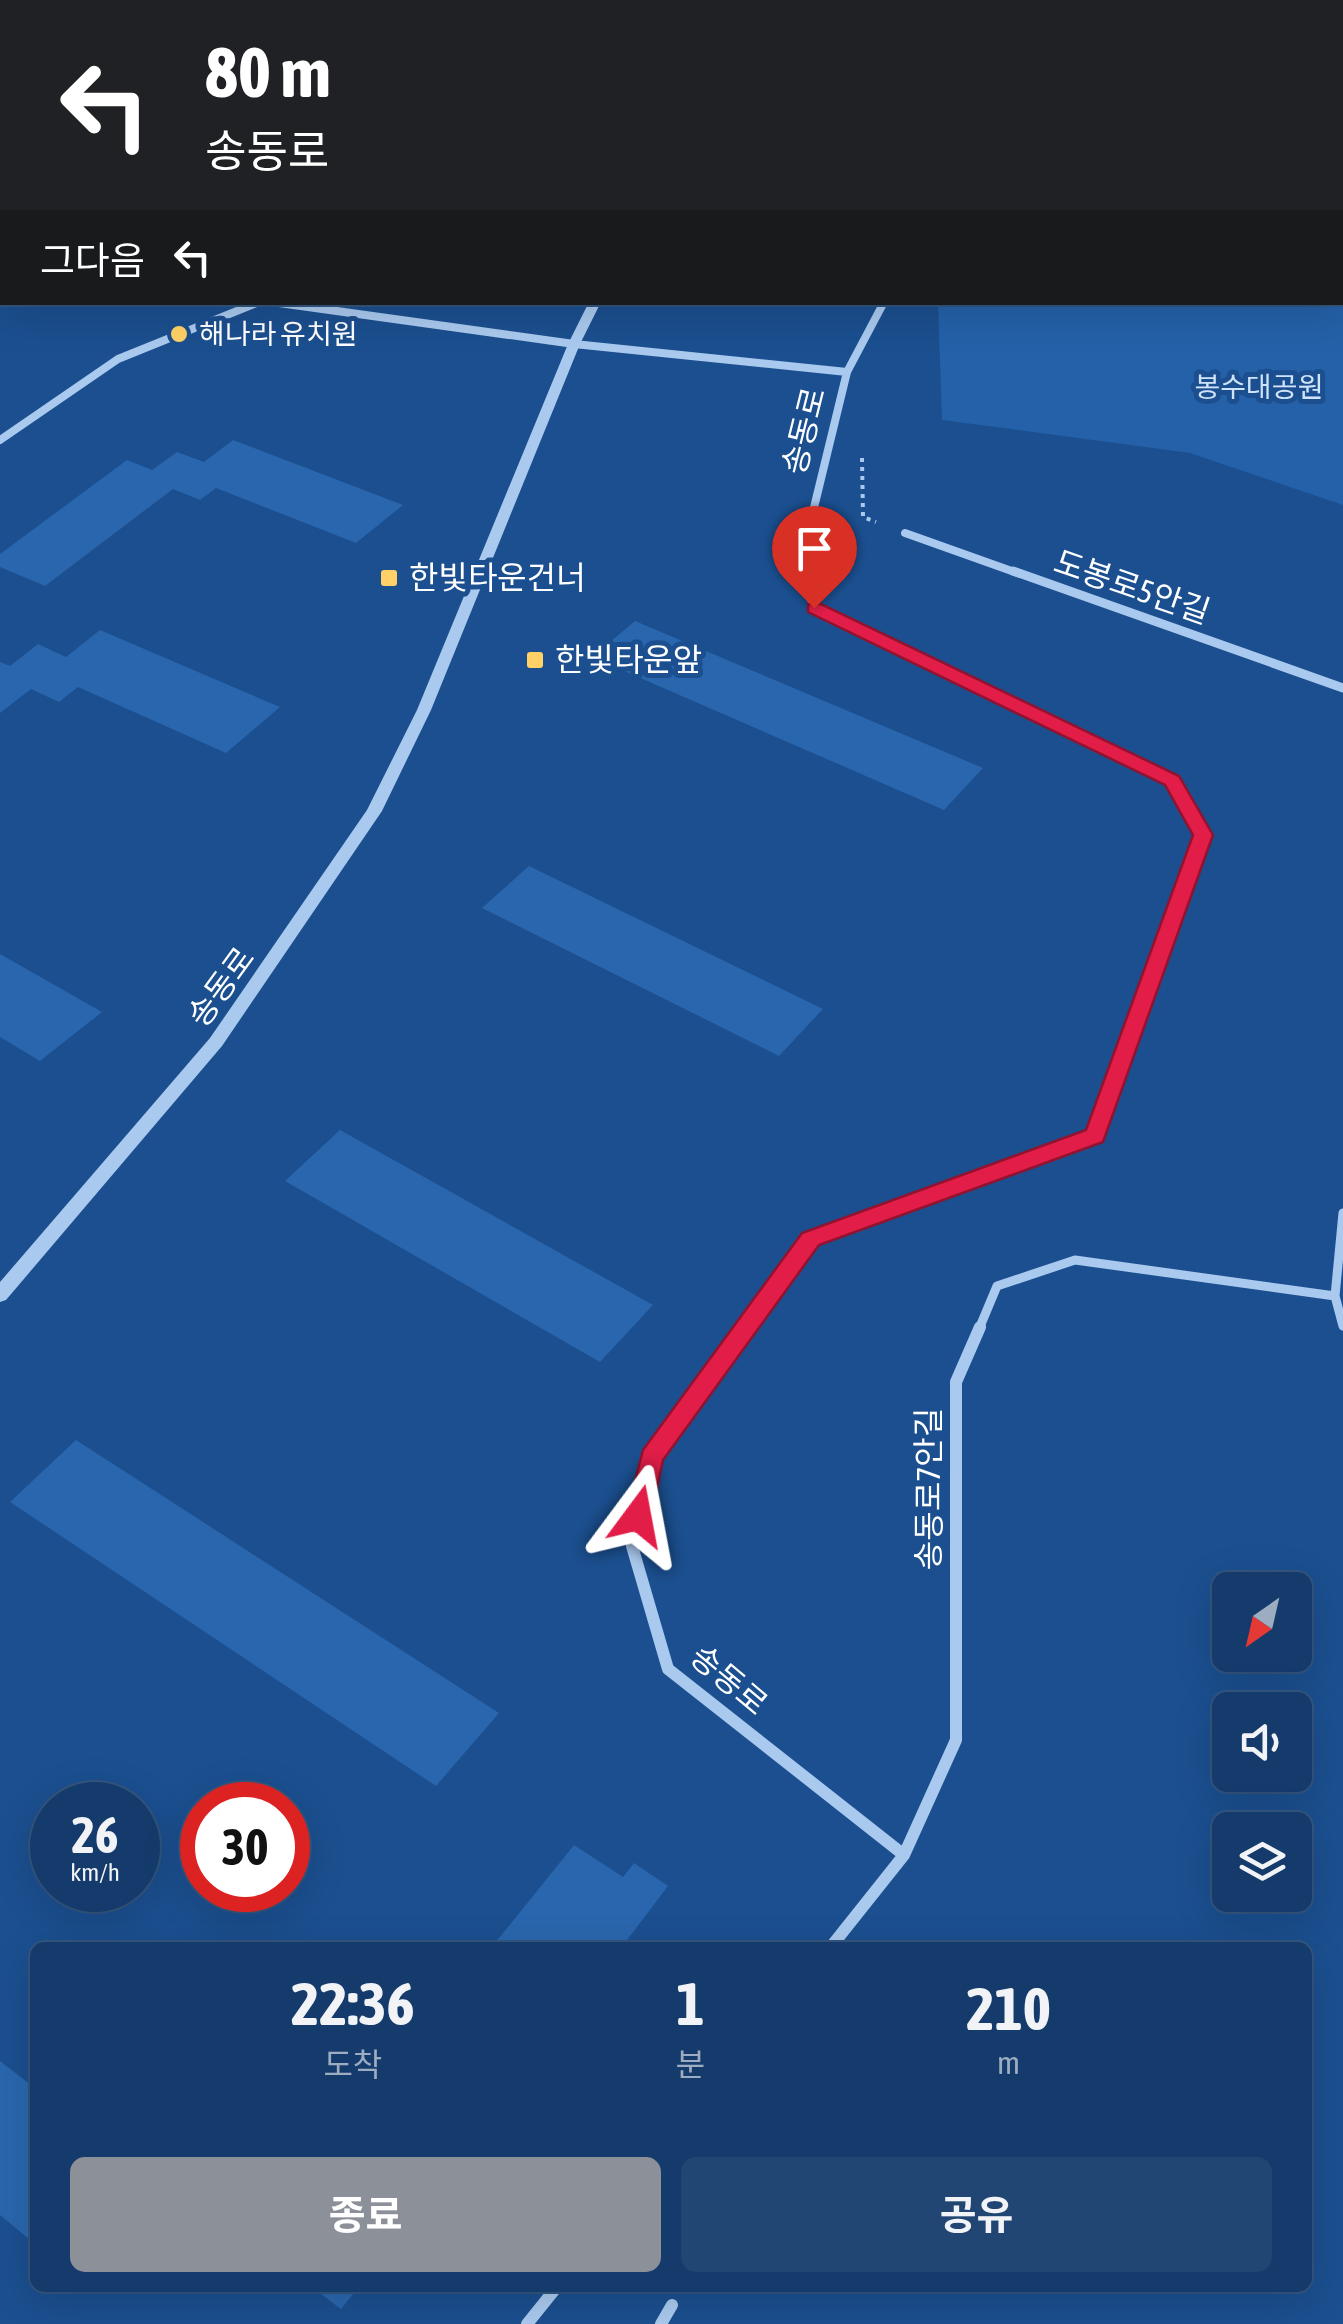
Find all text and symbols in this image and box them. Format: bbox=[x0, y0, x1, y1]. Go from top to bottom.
text: 80 m bbox=[205, 32, 331, 112]
icon: left bbox=[40, 40, 170, 170]
text: 송동로 bbox=[205, 125, 329, 177]
icon: left bbox=[165, 230, 220, 285]
text: 그다음 bbox=[40, 239, 145, 282]
place label: 해나라 유치원 bbox=[199, 318, 357, 350]
marker: 해나라 유치원 bbox=[168, 323, 190, 345]
park label: 봉수대공원 bbox=[1195, 371, 1323, 403]
street label: 송동로 bbox=[775, 384, 832, 478]
pin bbox=[772, 506, 857, 609]
icon: arrive bbox=[787, 521, 842, 576]
street label: 도봉로5안길 bbox=[1049, 543, 1215, 630]
place label: 한빛타운건너 bbox=[409, 559, 586, 596]
marker: 한빛타운건너 bbox=[378, 567, 400, 589]
place label: 한빛타운앞 bbox=[555, 641, 702, 678]
marker: 한빛타운앞 bbox=[524, 649, 546, 671]
street label: 송동로 bbox=[180, 940, 262, 1033]
street label: 송동로7안길 bbox=[910, 1408, 947, 1570]
position arrow bbox=[586, 1464, 690, 1568]
north arrow bbox=[1212, 1572, 1312, 1672]
map controls bbox=[1212, 1572, 1312, 1912]
street label: 송동로 bbox=[684, 1637, 775, 1722]
button: sound bbox=[1212, 1692, 1312, 1792]
speed limit sign: 30 bbox=[180, 1782, 310, 1912]
text: 26 bbox=[71, 1806, 118, 1864]
button: layers bbox=[1212, 1812, 1312, 1912]
text: km/h bbox=[70, 1858, 120, 1886]
text: 22:36 bbox=[291, 1969, 415, 2038]
text: 1 bbox=[676, 1969, 705, 2038]
text: 210 bbox=[966, 1974, 1051, 2043]
text: m bbox=[997, 2044, 1020, 2081]
text: 도착 bbox=[323, 2046, 382, 2083]
text: 분 bbox=[676, 2046, 705, 2083]
button: 종료 bbox=[70, 2157, 661, 2272]
button: 공유 bbox=[681, 2157, 1272, 2272]

